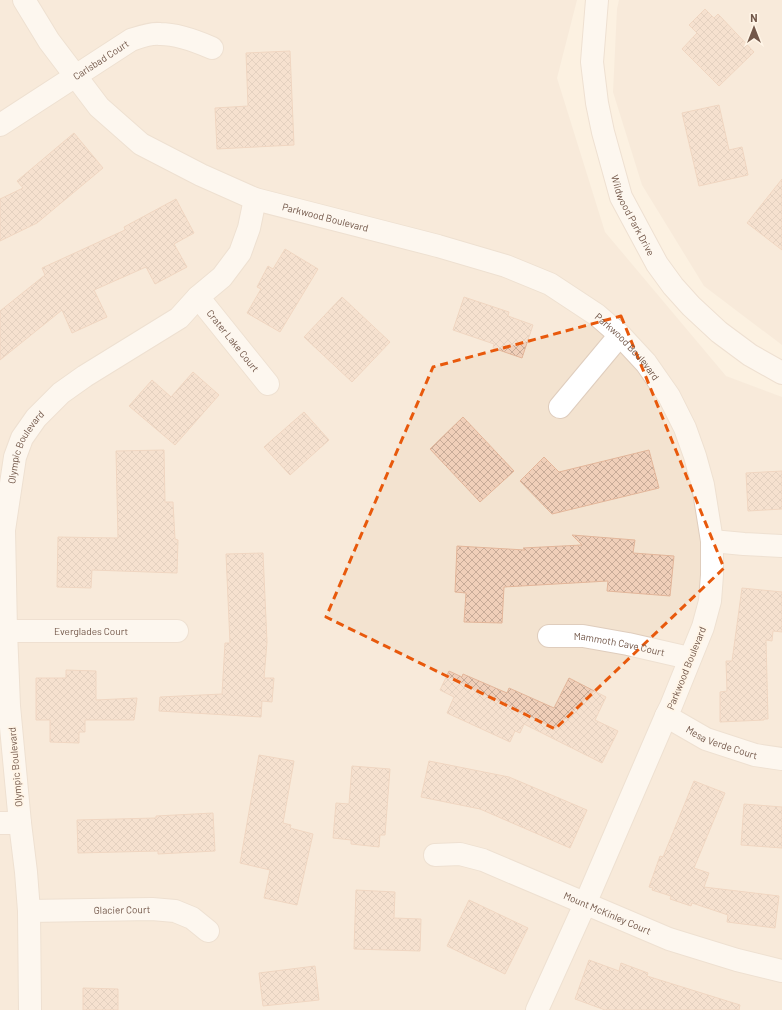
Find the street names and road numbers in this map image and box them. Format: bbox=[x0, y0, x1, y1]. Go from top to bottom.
street label: Carlsbad Court bbox=[70, 37, 131, 82]
street label: Wildwood Park Drive bbox=[609, 173, 657, 258]
street label: Parkwood Boulevard bbox=[281, 200, 370, 234]
street label: Crater Lake Court bbox=[204, 307, 262, 374]
street label: Parkwood Boulevard bbox=[593, 310, 662, 382]
street label: Olympic Boulevard bbox=[5, 408, 46, 485]
street label: Everglades Court bbox=[54, 625, 128, 637]
street label: Parkwood Boulevard bbox=[664, 625, 708, 711]
street label: Mammoth Cave Court bbox=[574, 630, 666, 658]
street label: Mesa Verde Court bbox=[684, 723, 758, 761]
street label: Olympic Boulevard bbox=[6, 727, 24, 807]
street label: Mount McKinley Court bbox=[562, 889, 653, 937]
street label: Glacier Court bbox=[94, 903, 151, 916]

